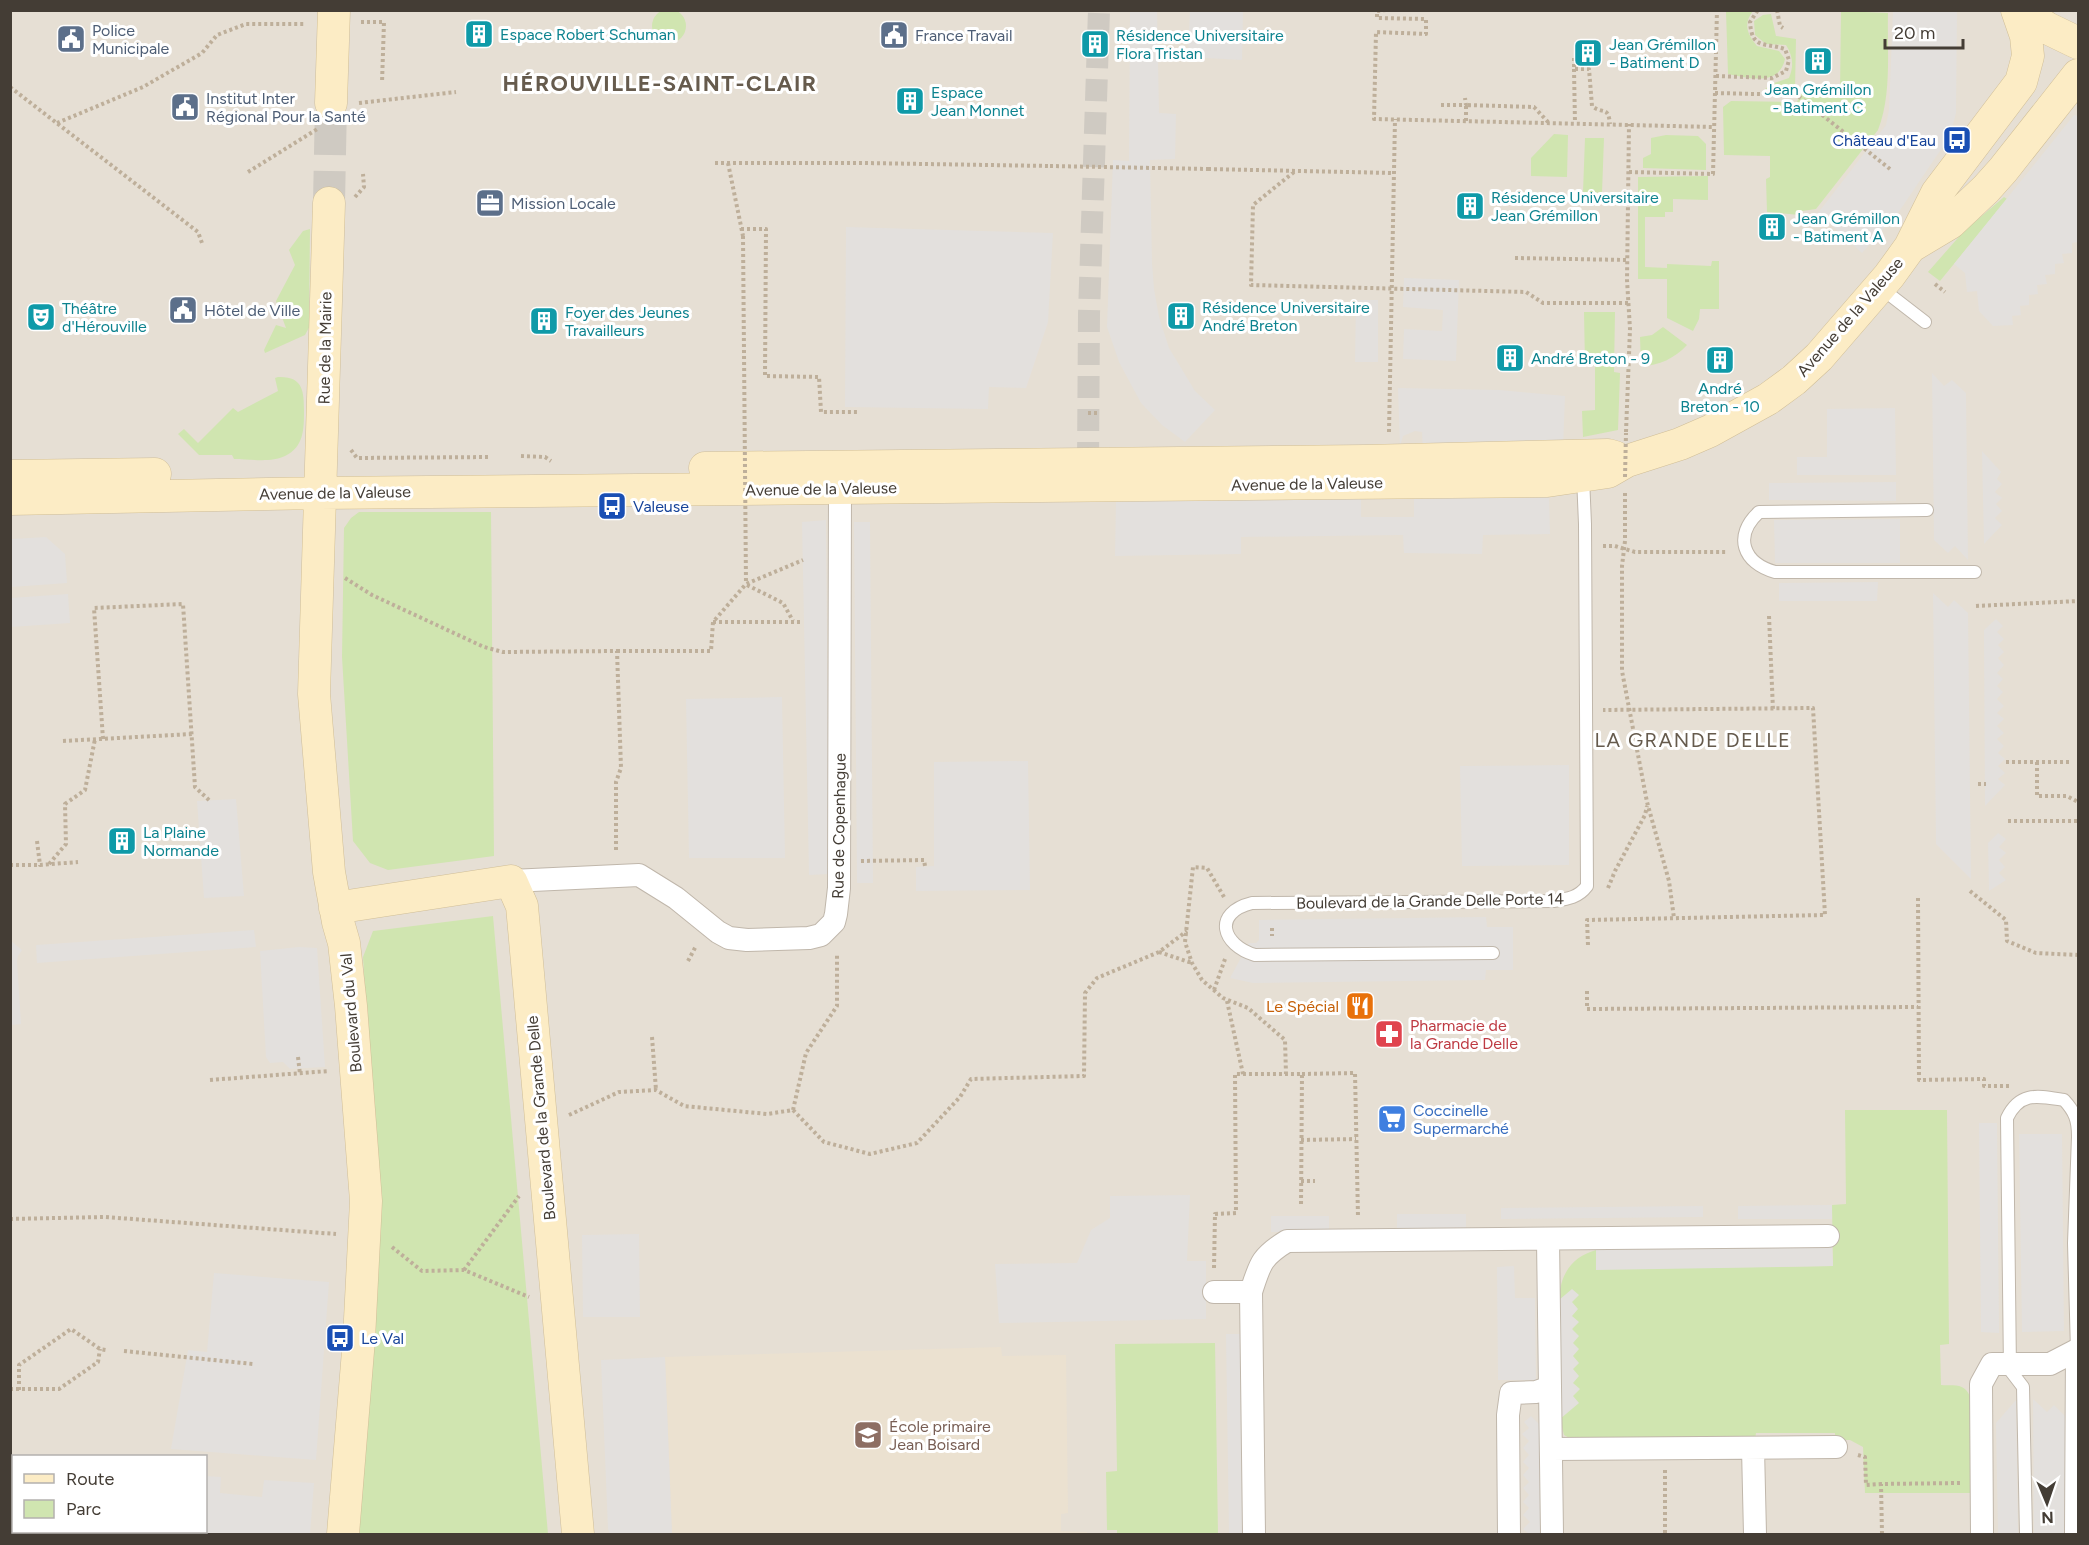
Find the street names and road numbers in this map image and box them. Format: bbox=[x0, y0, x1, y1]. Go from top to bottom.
street label: Avenue de la Valeuse bbox=[1793, 253, 1907, 380]
street label: Rue de la Mairie bbox=[315, 291, 335, 404]
street label: Avenue de la Valeuse bbox=[1231, 473, 1383, 495]
street label: Avenue de la Valeuse bbox=[745, 478, 897, 500]
street label: Avenue de la Valeuse bbox=[259, 482, 411, 504]
street label: Rue de Copenhague bbox=[828, 753, 850, 899]
street label: Boulevard de la Grande Delle Porte 14 bbox=[1296, 889, 1564, 913]
street label: Boulevard du Val bbox=[336, 953, 366, 1073]
street label: Boulevard de la Grande Delle bbox=[523, 1015, 559, 1221]

